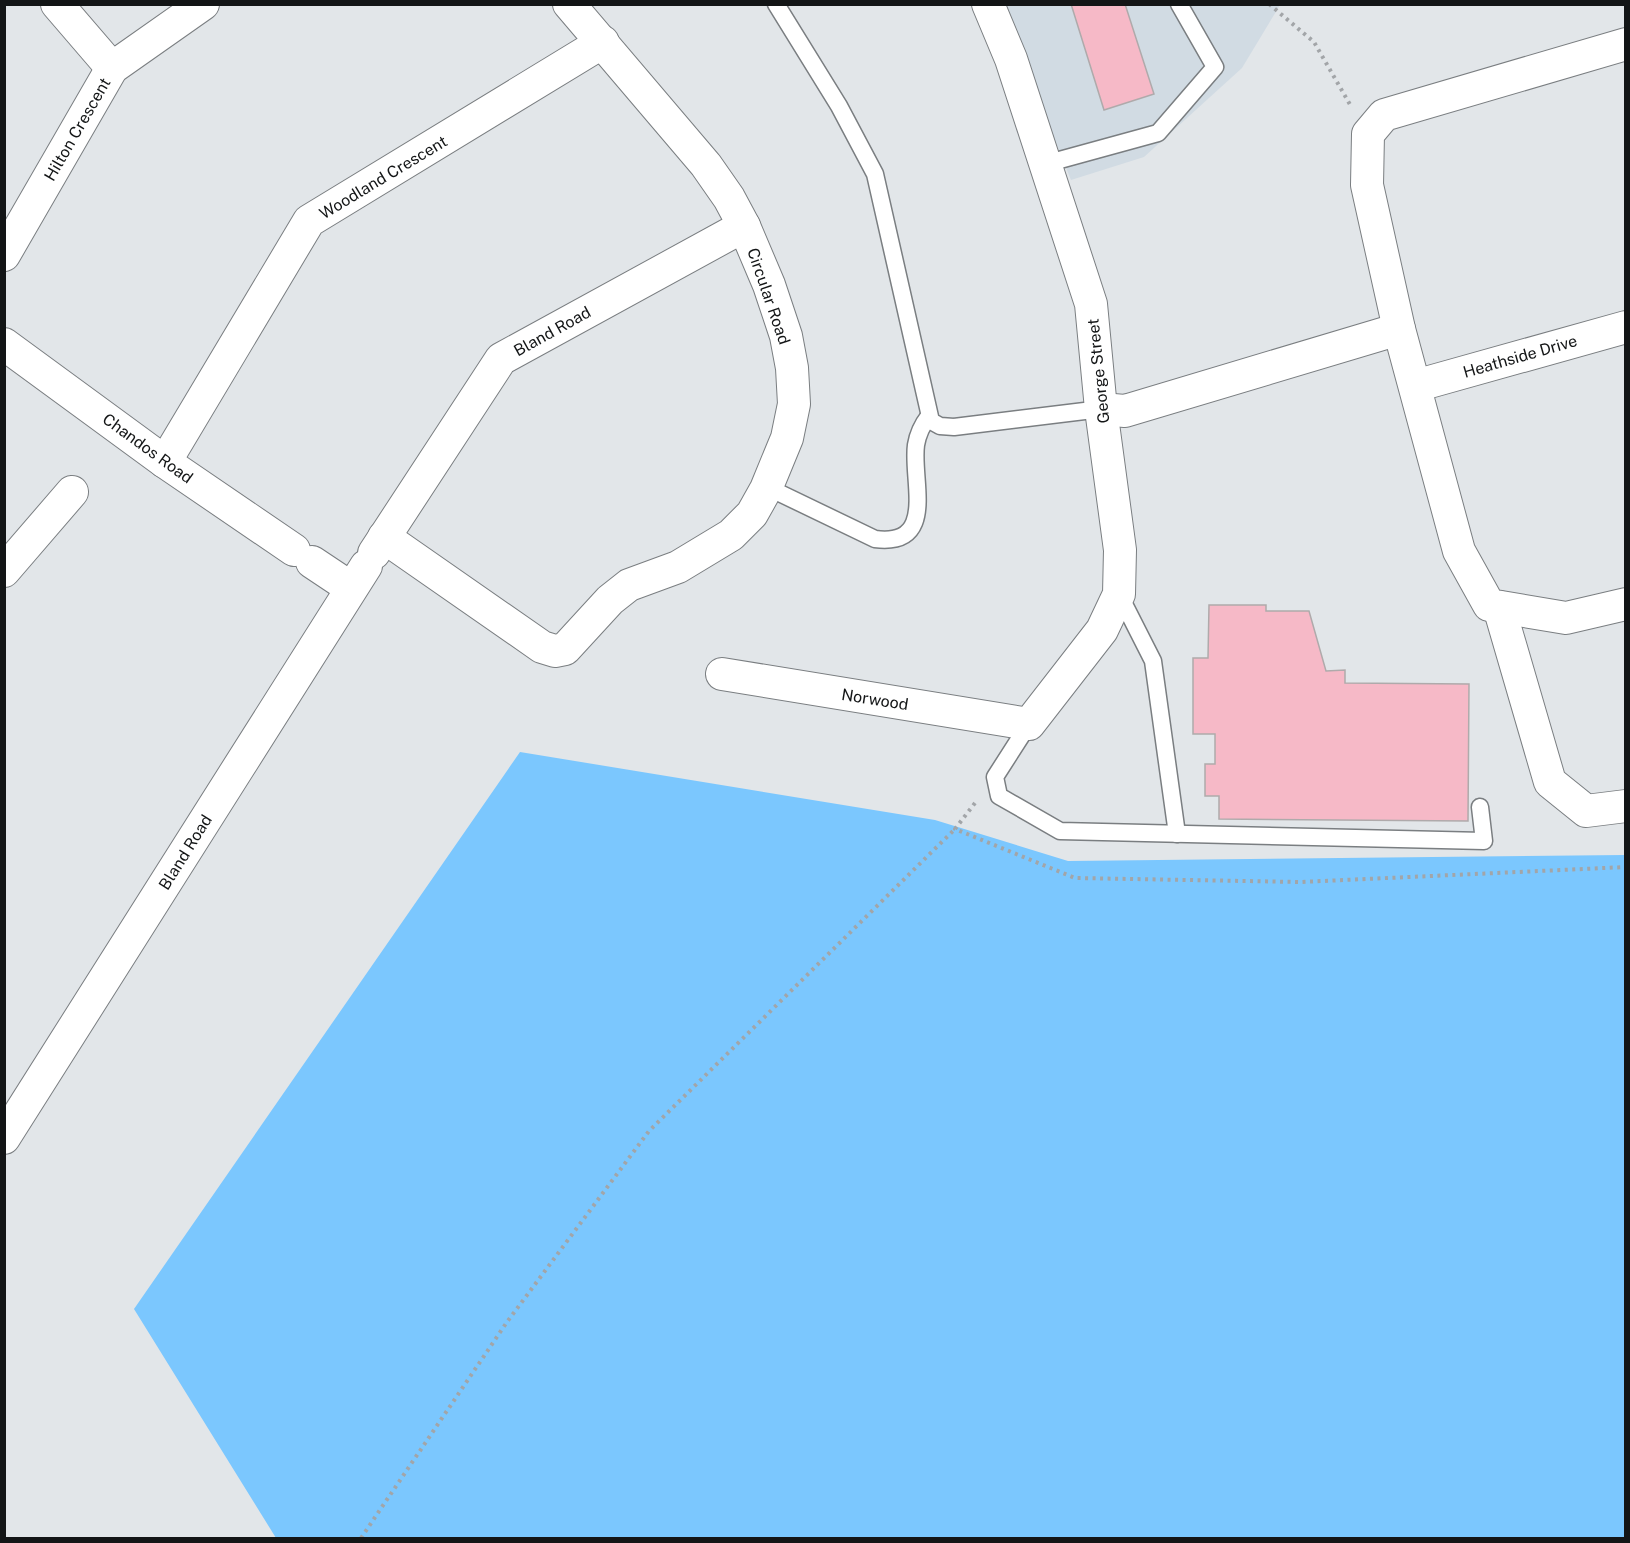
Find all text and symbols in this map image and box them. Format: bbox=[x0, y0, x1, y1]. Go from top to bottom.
street label: Hilton Crescent bbox=[40, 74, 115, 184]
street label: Woodland Crescent bbox=[316, 132, 451, 223]
street label: Circular Road bbox=[743, 245, 794, 347]
street label: Bland Road bbox=[511, 303, 594, 360]
street label: George Street bbox=[1084, 318, 1113, 424]
street label: Heathside Drive bbox=[1461, 331, 1579, 382]
street label: Chandos Road bbox=[99, 409, 196, 487]
street label: Norwood bbox=[840, 685, 910, 714]
street label: Bland Road bbox=[155, 811, 216, 893]

